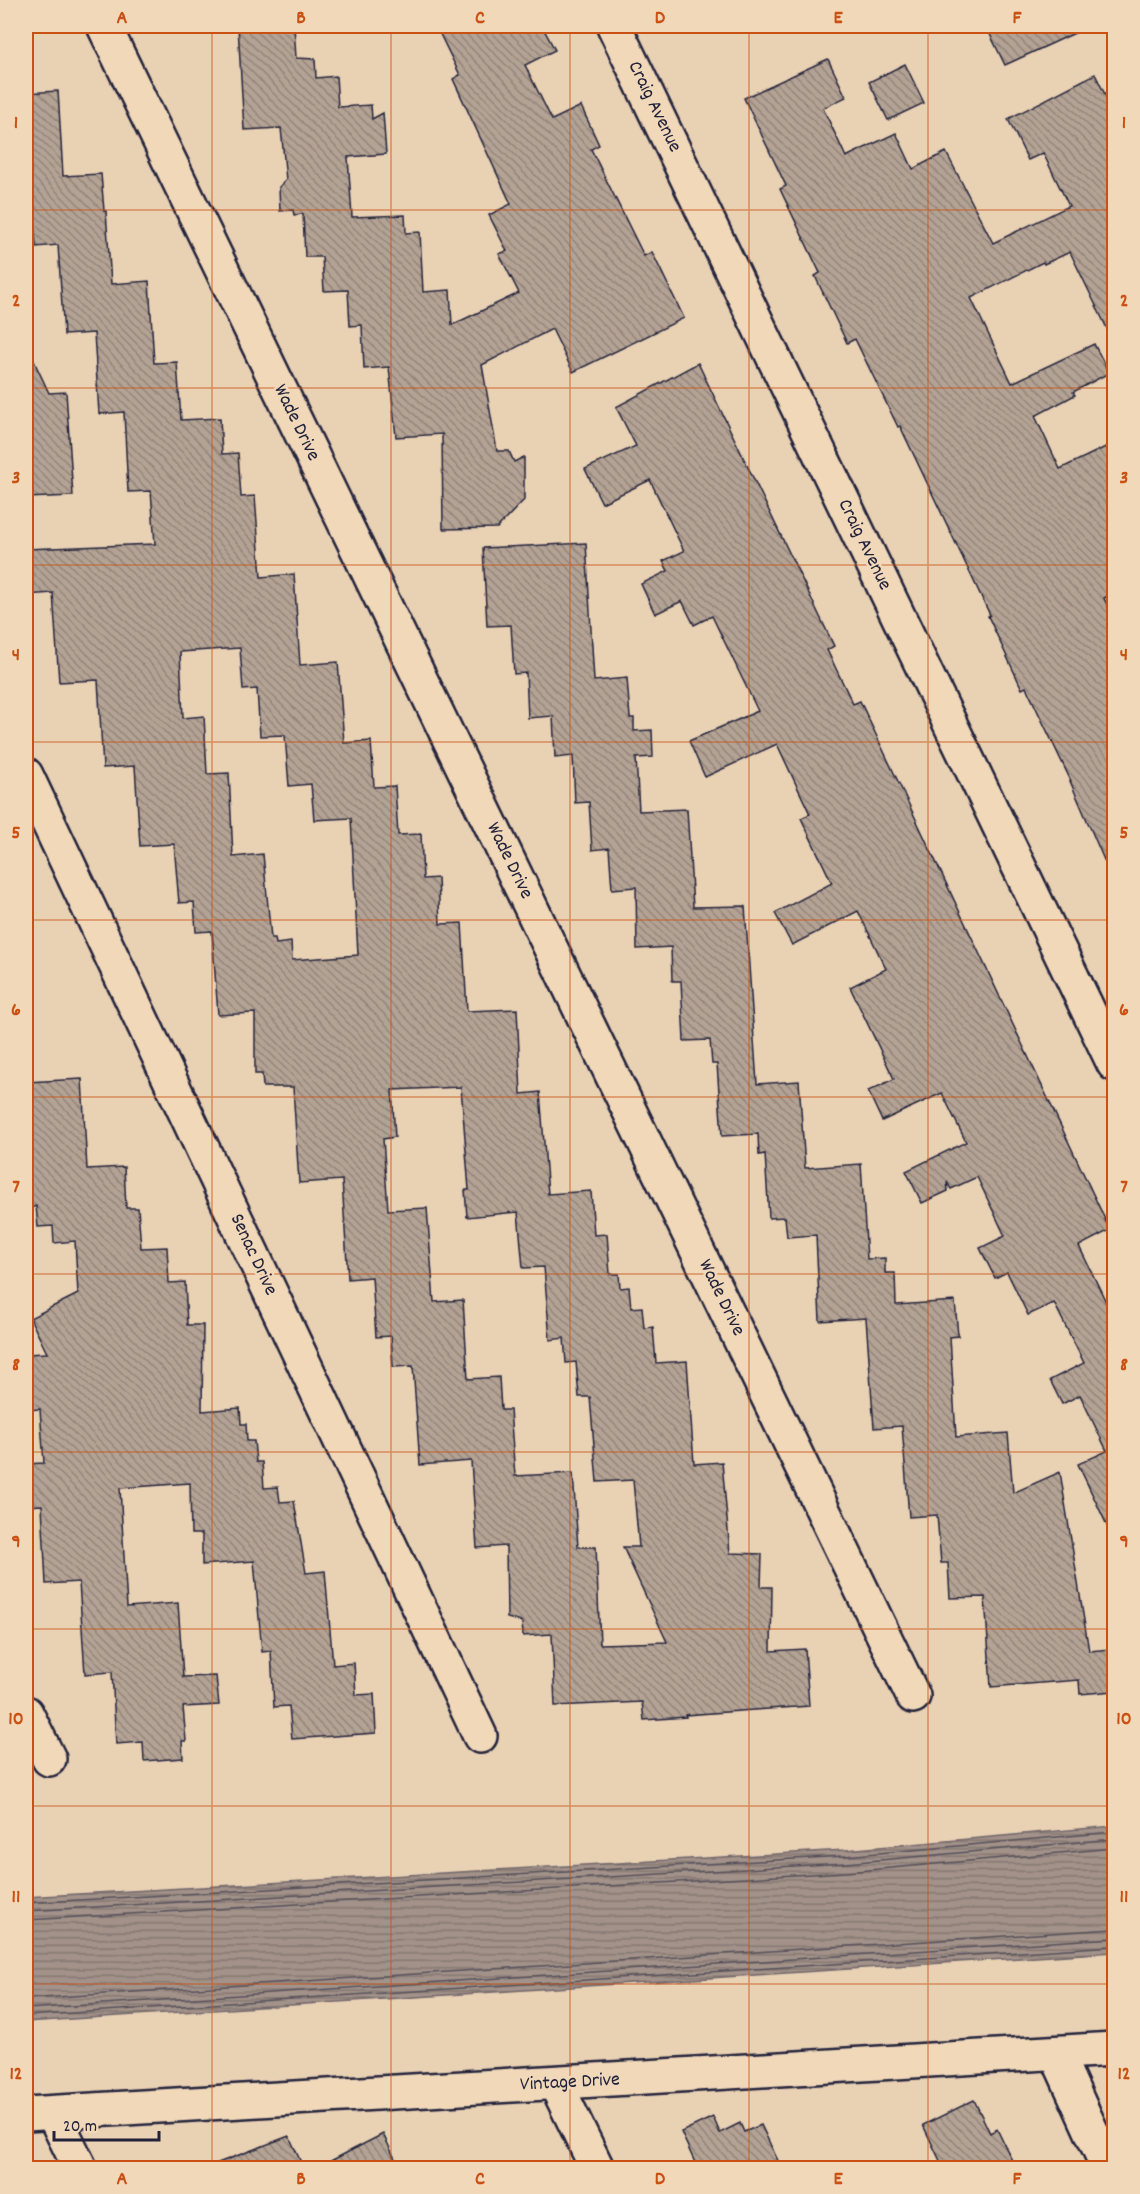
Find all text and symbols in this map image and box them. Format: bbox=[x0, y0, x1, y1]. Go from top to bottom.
text: A bbox=[117, 5, 128, 33]
text: B bbox=[296, 5, 306, 33]
text: C bbox=[475, 5, 485, 33]
text: D bbox=[655, 5, 666, 33]
text: E bbox=[833, 5, 843, 33]
text: F bbox=[1013, 5, 1023, 33]
street label: Craig Avenue bbox=[620, 57, 688, 158]
text: 1 bbox=[14, 110, 18, 138]
text: 1 bbox=[1122, 110, 1126, 138]
text: 2 bbox=[12, 288, 20, 316]
text: 2 bbox=[1120, 288, 1128, 316]
street label: Wade Drive bbox=[265, 380, 327, 466]
text: 3 bbox=[12, 465, 20, 493]
text: 3 bbox=[1120, 465, 1128, 493]
street label: Craig Avenue bbox=[830, 495, 898, 596]
text: 4 bbox=[12, 642, 20, 670]
text: 4 bbox=[1120, 642, 1128, 670]
street label: Wade Drive bbox=[478, 818, 540, 904]
text: 5 bbox=[11, 820, 21, 848]
text: 5 bbox=[1119, 820, 1129, 848]
text: 6 bbox=[11, 997, 21, 1025]
text: 6 bbox=[1119, 997, 1129, 1025]
text: 7 bbox=[12, 1174, 20, 1202]
text: 7 bbox=[1120, 1174, 1128, 1202]
street label: Senac Drive bbox=[222, 1209, 284, 1301]
street label: Wade Drive bbox=[690, 1255, 752, 1341]
text: 8 bbox=[12, 1352, 20, 1380]
text: 8 bbox=[1120, 1352, 1128, 1380]
text: 9 bbox=[11, 1529, 21, 1557]
text: 9 bbox=[1119, 1529, 1129, 1557]
text: 10 bbox=[8, 1706, 24, 1734]
text: 10 bbox=[1116, 1706, 1132, 1734]
text: 11 bbox=[12, 1884, 20, 1912]
text: 11 bbox=[1120, 1884, 1128, 1912]
text: 12 bbox=[9, 2061, 23, 2089]
text: 12 bbox=[1117, 2061, 1131, 2089]
street label: Vintage Drive bbox=[519, 2066, 621, 2100]
scale bar bbox=[54, 2104, 159, 2142]
text: 20 m bbox=[63, 2115, 97, 2140]
text: A bbox=[117, 2166, 128, 2194]
text: B bbox=[296, 2166, 306, 2194]
text: C bbox=[475, 2166, 485, 2194]
text: D bbox=[655, 2166, 666, 2194]
text: E bbox=[833, 2166, 843, 2194]
text: F bbox=[1013, 2166, 1023, 2194]

